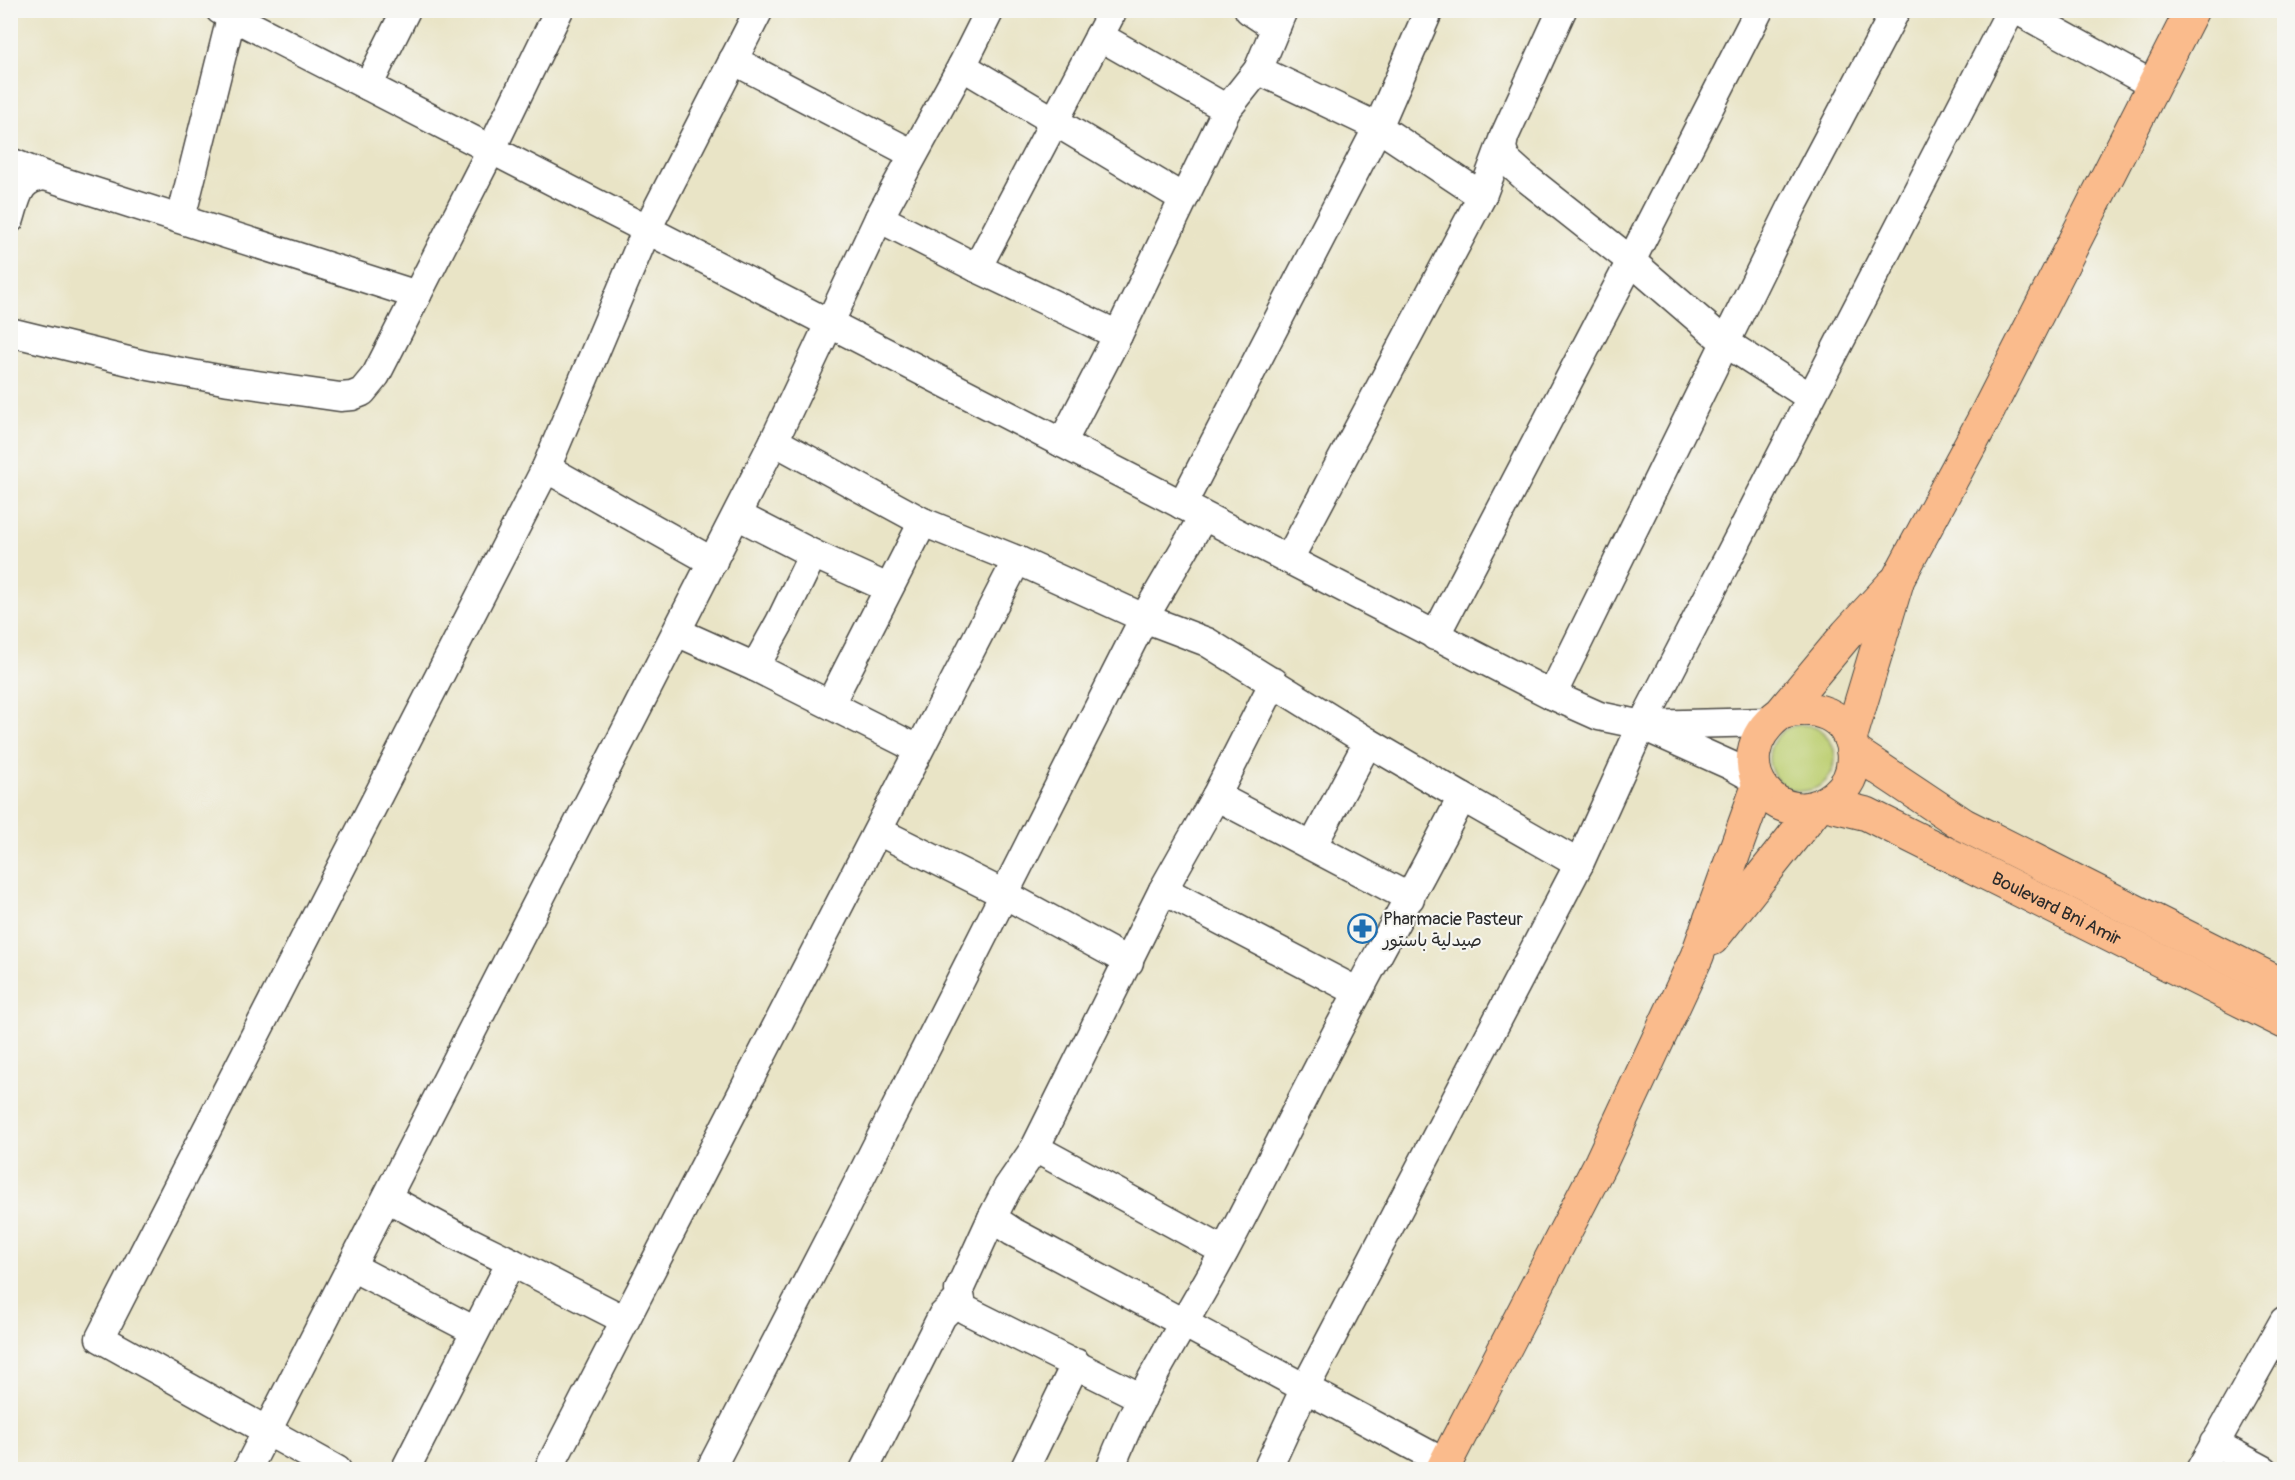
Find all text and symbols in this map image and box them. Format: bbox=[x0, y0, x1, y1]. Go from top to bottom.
street label: Boulevard Bni Amir bbox=[1988, 867, 2125, 951]
place label: Pharmacie Pasteur صيدلية باستور bbox=[1381, 908, 1523, 952]
pharmacy icon: Pharmacie Pasteur صيدلية باستور bbox=[1346, 913, 1378, 945]

